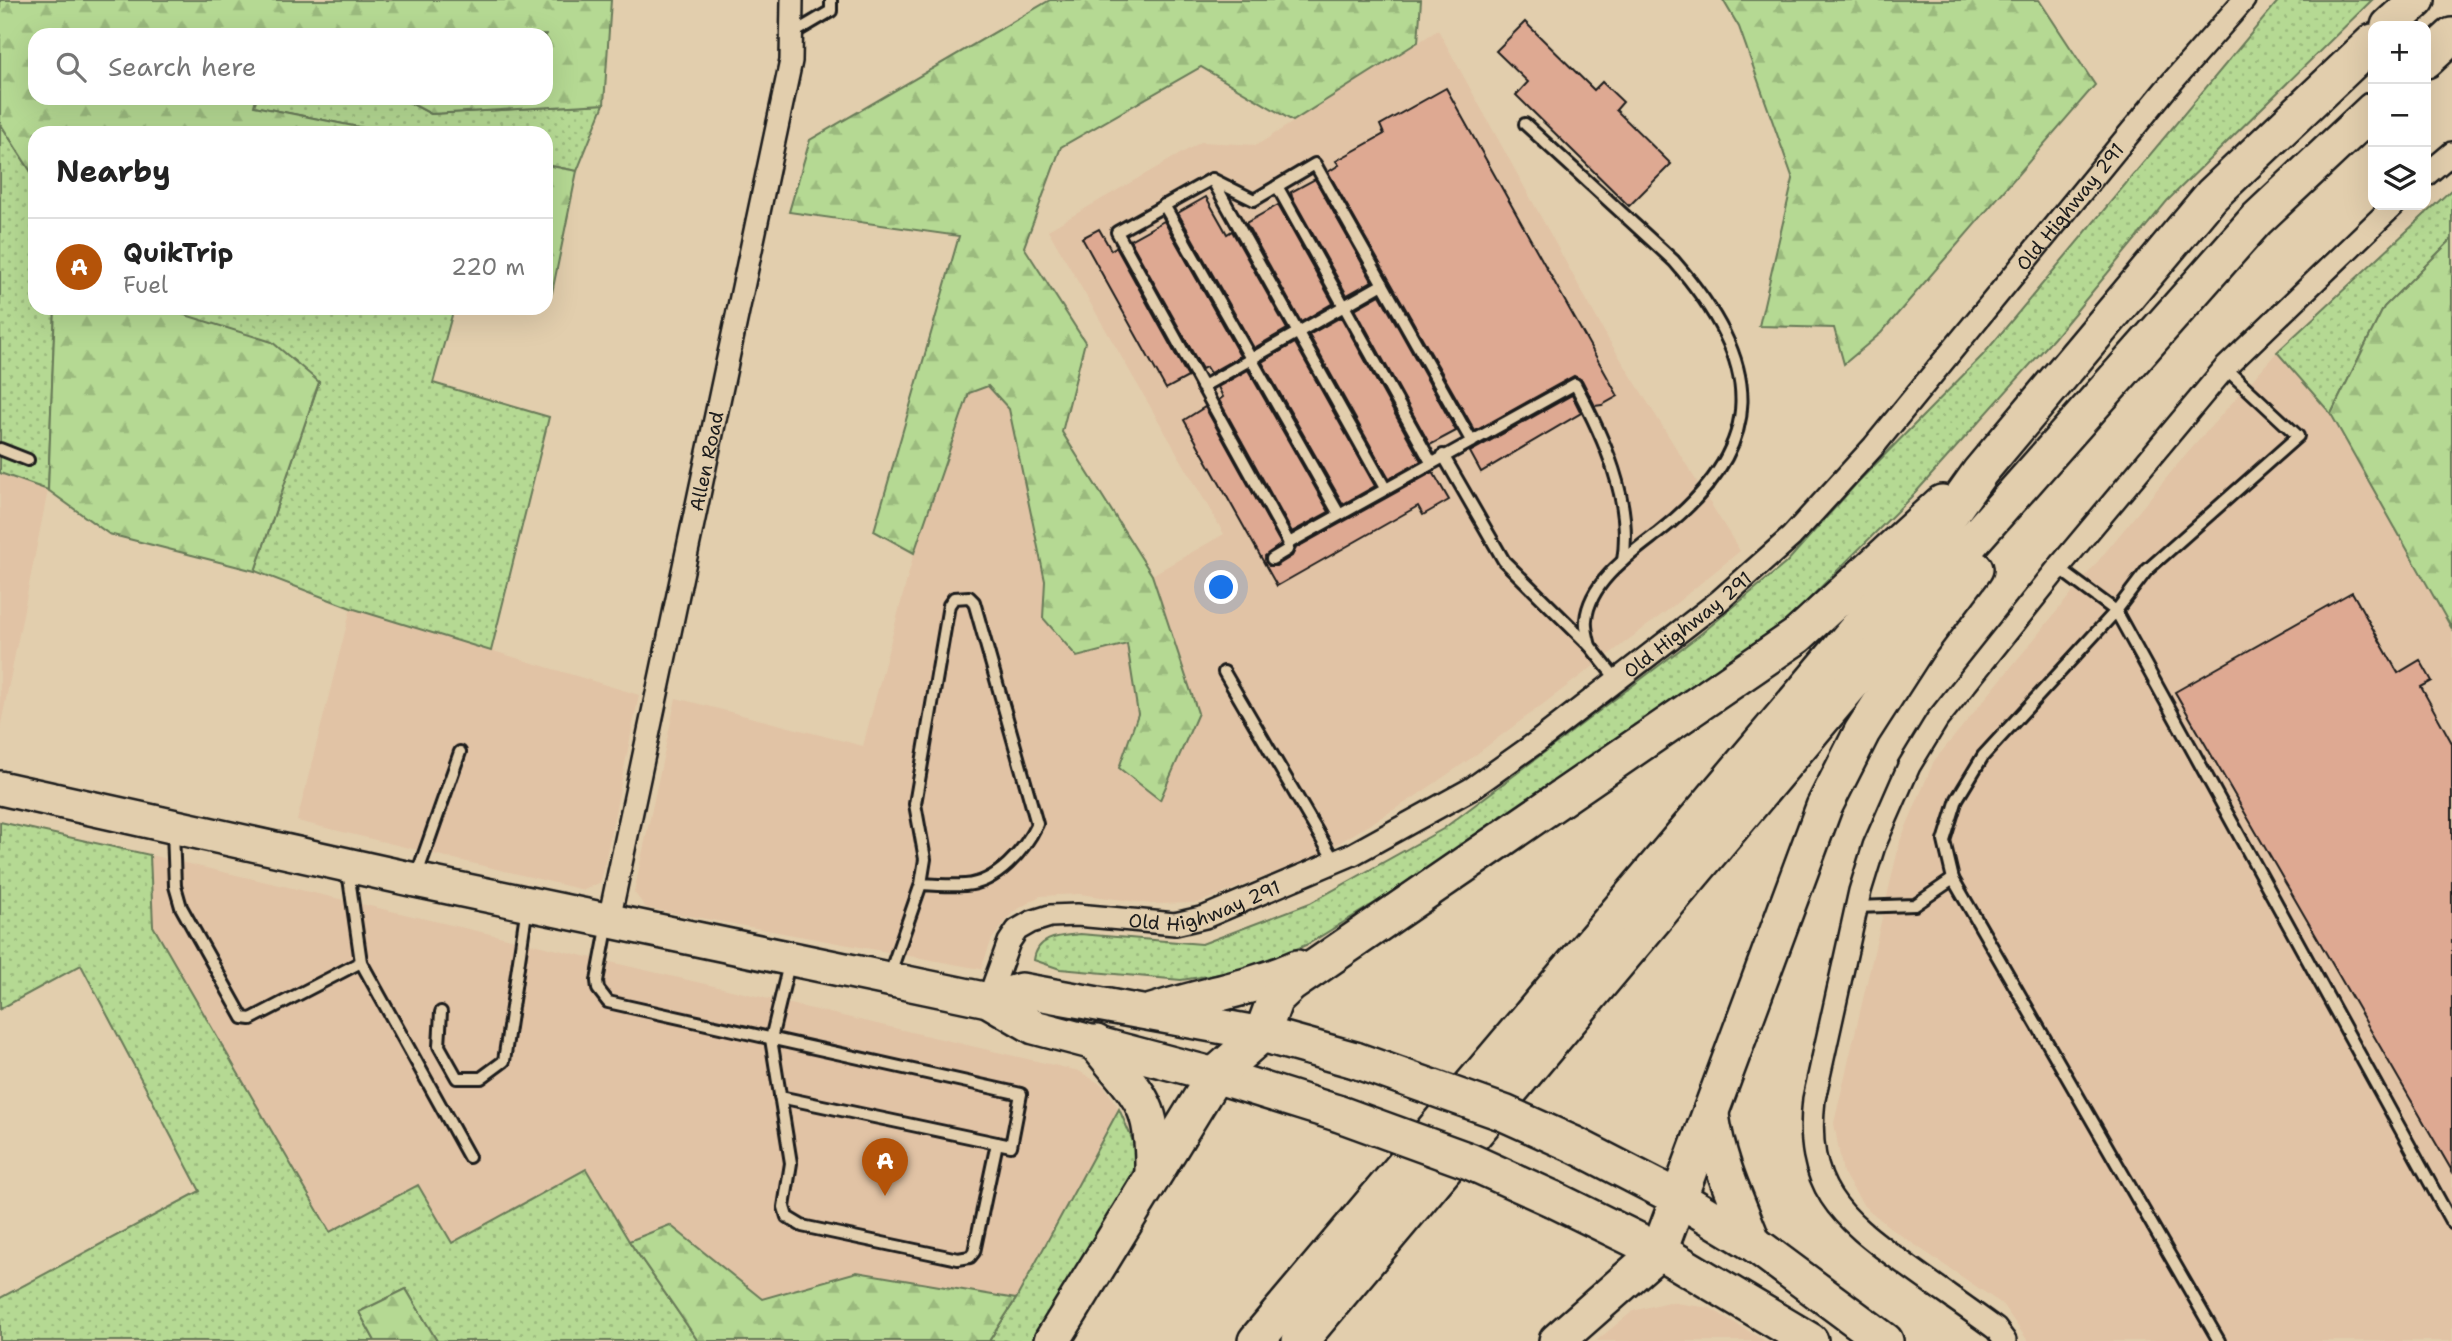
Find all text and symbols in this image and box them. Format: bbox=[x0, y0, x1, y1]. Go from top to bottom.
map controls bbox=[2368, 21, 2431, 210]
button: + bbox=[2368, 21, 2431, 84]
search box bbox=[28, 28, 553, 105]
icon: search bbox=[52, 48, 90, 86]
text: Search here bbox=[108, 49, 257, 84]
button: − bbox=[2368, 84, 2431, 147]
street label: Old Highway 291 bbox=[2011, 138, 2130, 276]
button: layers bbox=[2368, 147, 2431, 210]
text: Nearby bbox=[56, 151, 171, 192]
text: QuikTrip bbox=[123, 235, 233, 270]
text: A bbox=[70, 252, 88, 282]
text: 220 m bbox=[451, 252, 525, 282]
text: Fuel bbox=[123, 270, 168, 300]
street label: Allen Road bbox=[684, 409, 729, 513]
street label: Old Highway 291 bbox=[1618, 566, 1757, 684]
your location bbox=[1204, 570, 1238, 604]
street label: Old Highway 291 bbox=[1128, 874, 1284, 937]
pin: A bbox=[862, 1138, 908, 1196]

